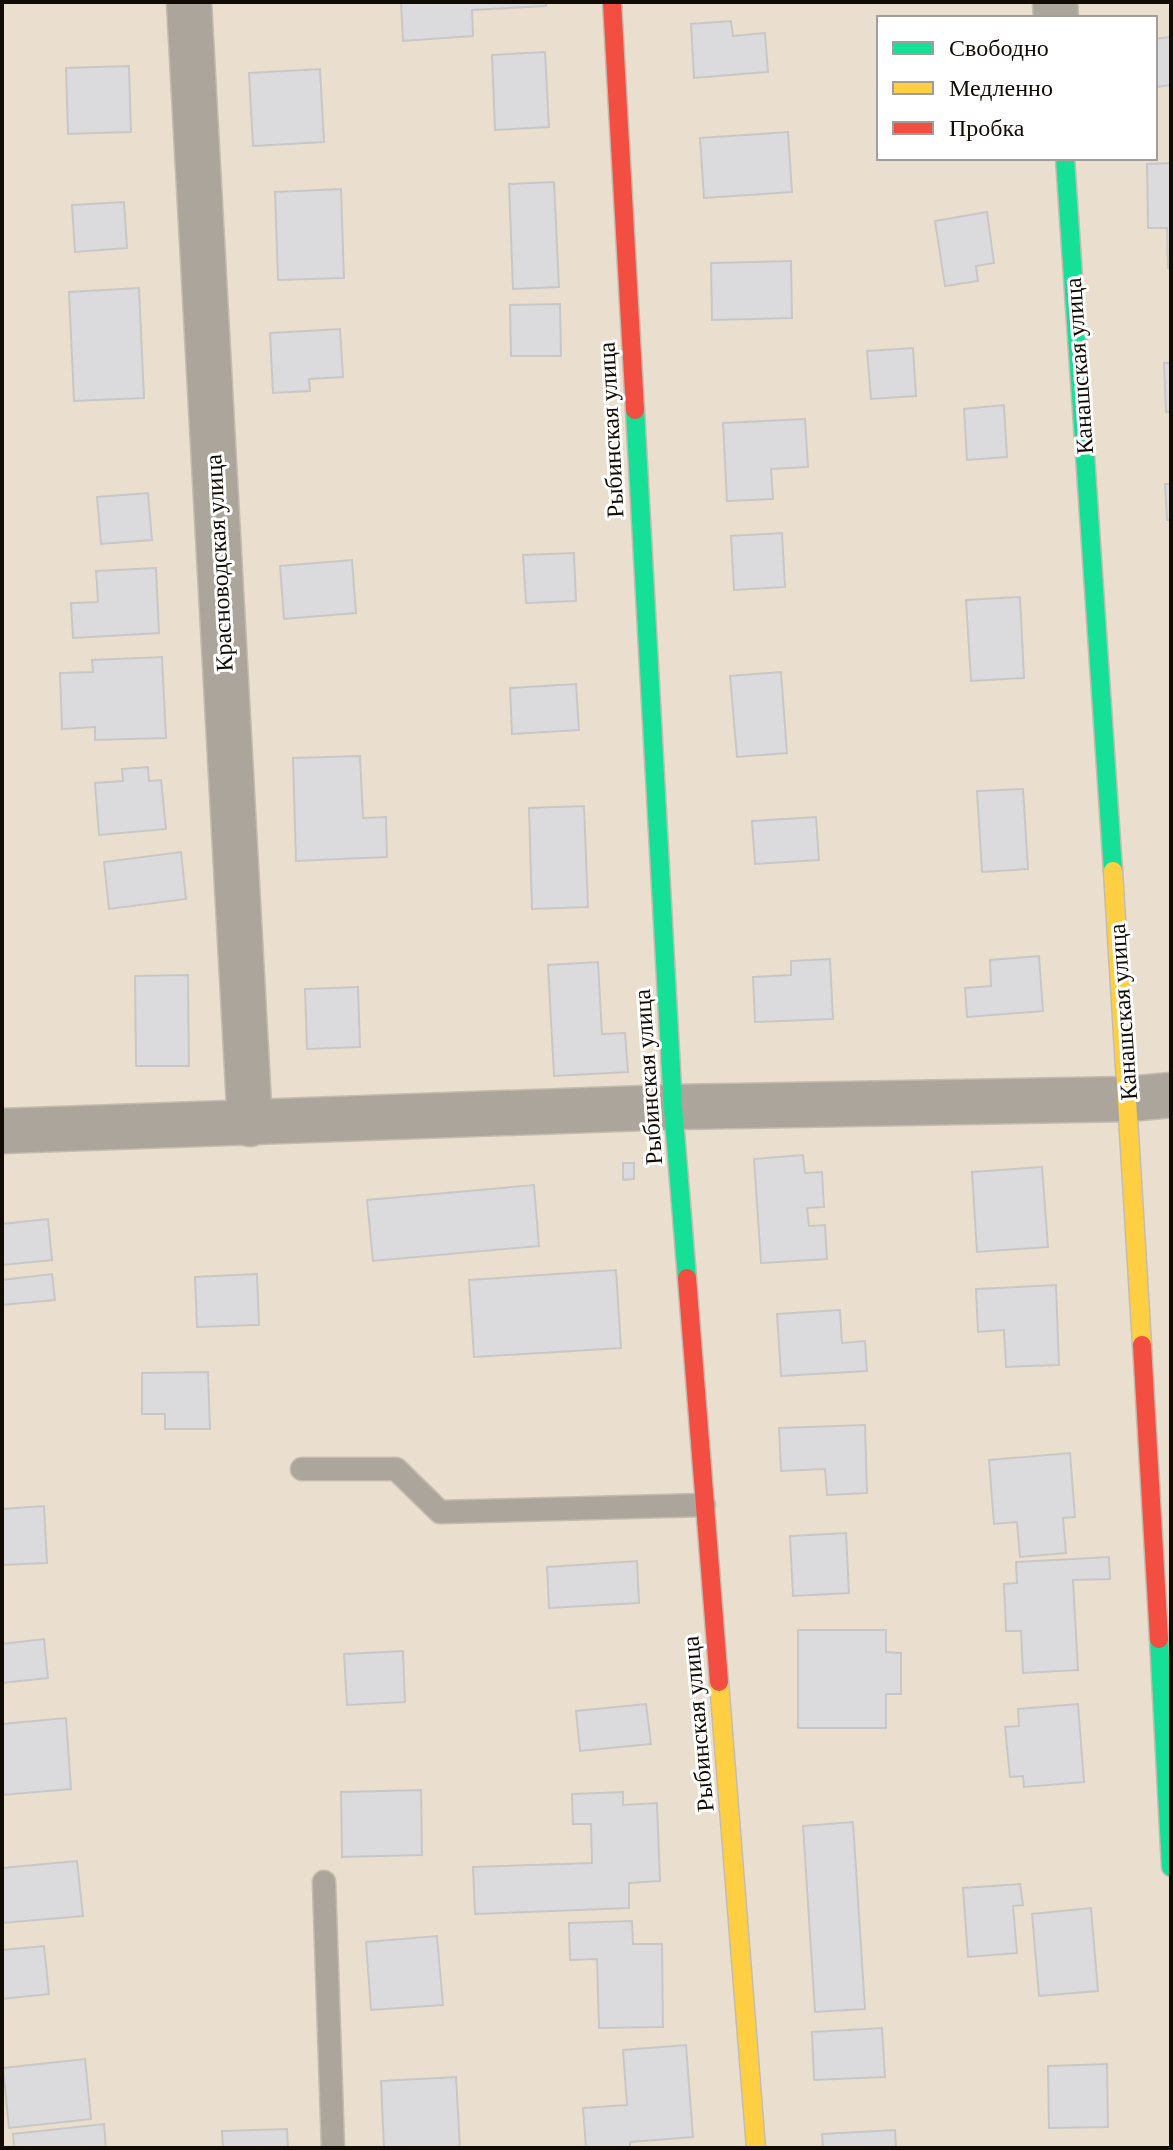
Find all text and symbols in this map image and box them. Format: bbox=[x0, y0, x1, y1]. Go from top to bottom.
legend bbox=[877, 16, 1157, 160]
text: Свободно bbox=[949, 35, 1049, 61]
text: Медленно bbox=[949, 75, 1053, 101]
text: Пробка bbox=[949, 115, 1025, 141]
street label: Канашская улица bbox=[1060, 276, 1098, 455]
street label: Рыбинская улица bbox=[593, 341, 629, 519]
street label: Красноводская улица bbox=[200, 453, 238, 672]
street label: Канашская улица bbox=[1104, 922, 1142, 1101]
street label: Рыбинская улица bbox=[629, 988, 667, 1166]
street label: Рыбинская улица bbox=[677, 1635, 719, 1813]

